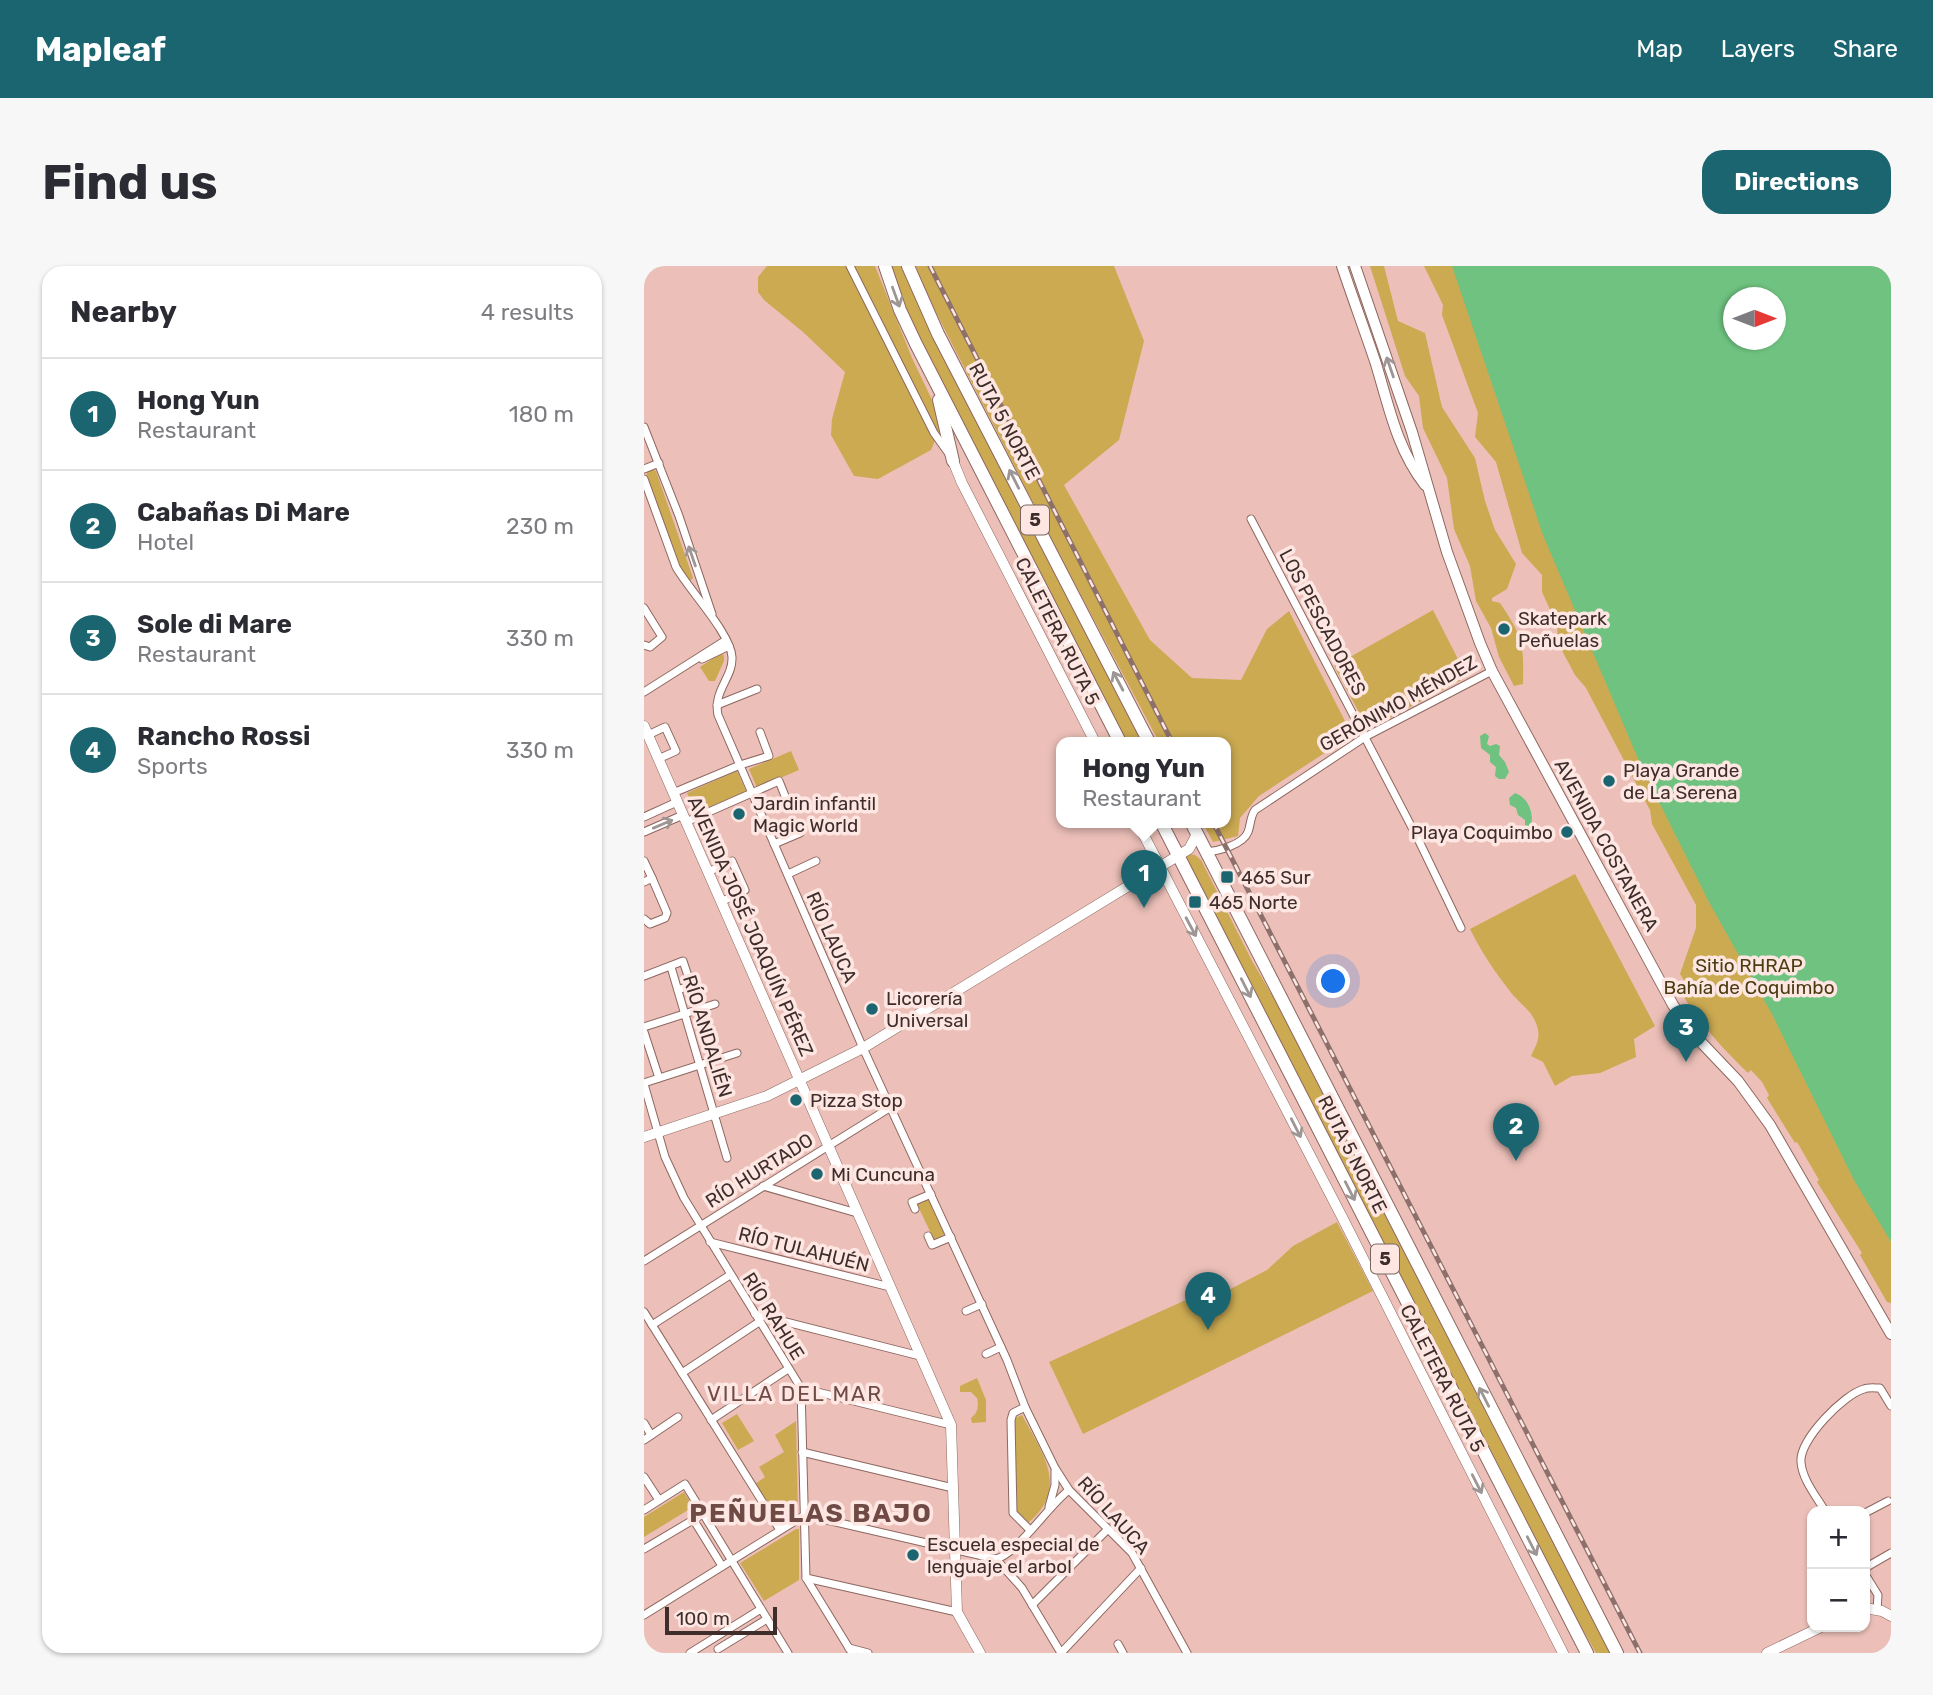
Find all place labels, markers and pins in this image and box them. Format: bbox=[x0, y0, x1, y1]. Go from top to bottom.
place label: Skatepark Peñuelas bbox=[1518, 607, 1607, 652]
marker: Skatepark Peñuelas bbox=[1496, 621, 1512, 637]
place label: Playa Grande de La Serena bbox=[1623, 759, 1739, 804]
marker: Playa Grande de La Serena bbox=[1601, 773, 1617, 789]
place label: Jardin infantil Magic World bbox=[753, 792, 876, 837]
marker: Jardin infantil Magic World bbox=[731, 806, 747, 822]
place label: Playa Coquimbo bbox=[1411, 821, 1553, 844]
marker: Playa Coquimbo bbox=[1559, 824, 1575, 840]
pin: 1 bbox=[1121, 850, 1167, 908]
place label: 465 Sur bbox=[1241, 866, 1311, 889]
marker: 465 Sur bbox=[1219, 869, 1235, 885]
place label: 465 Norte bbox=[1209, 891, 1298, 914]
marker: 465 Norte bbox=[1187, 894, 1203, 910]
place label: Licorería Universal bbox=[886, 987, 968, 1032]
marker: Licorería Universal bbox=[864, 1001, 880, 1017]
pin: 3 bbox=[1663, 1004, 1709, 1062]
place label: Pizza Stop bbox=[810, 1089, 903, 1112]
marker: Pizza Stop bbox=[788, 1092, 804, 1108]
pin: 2 bbox=[1493, 1103, 1539, 1161]
place label: Mi Cuncuna bbox=[831, 1163, 935, 1186]
marker: Mi Cuncuna bbox=[809, 1166, 825, 1182]
pin: 4 bbox=[1185, 1272, 1231, 1330]
place label: Escuela especial de lenguaje el arbol bbox=[927, 1533, 1100, 1578]
marker: Escuela especial de lenguaje el arbol bbox=[905, 1547, 921, 1563]

